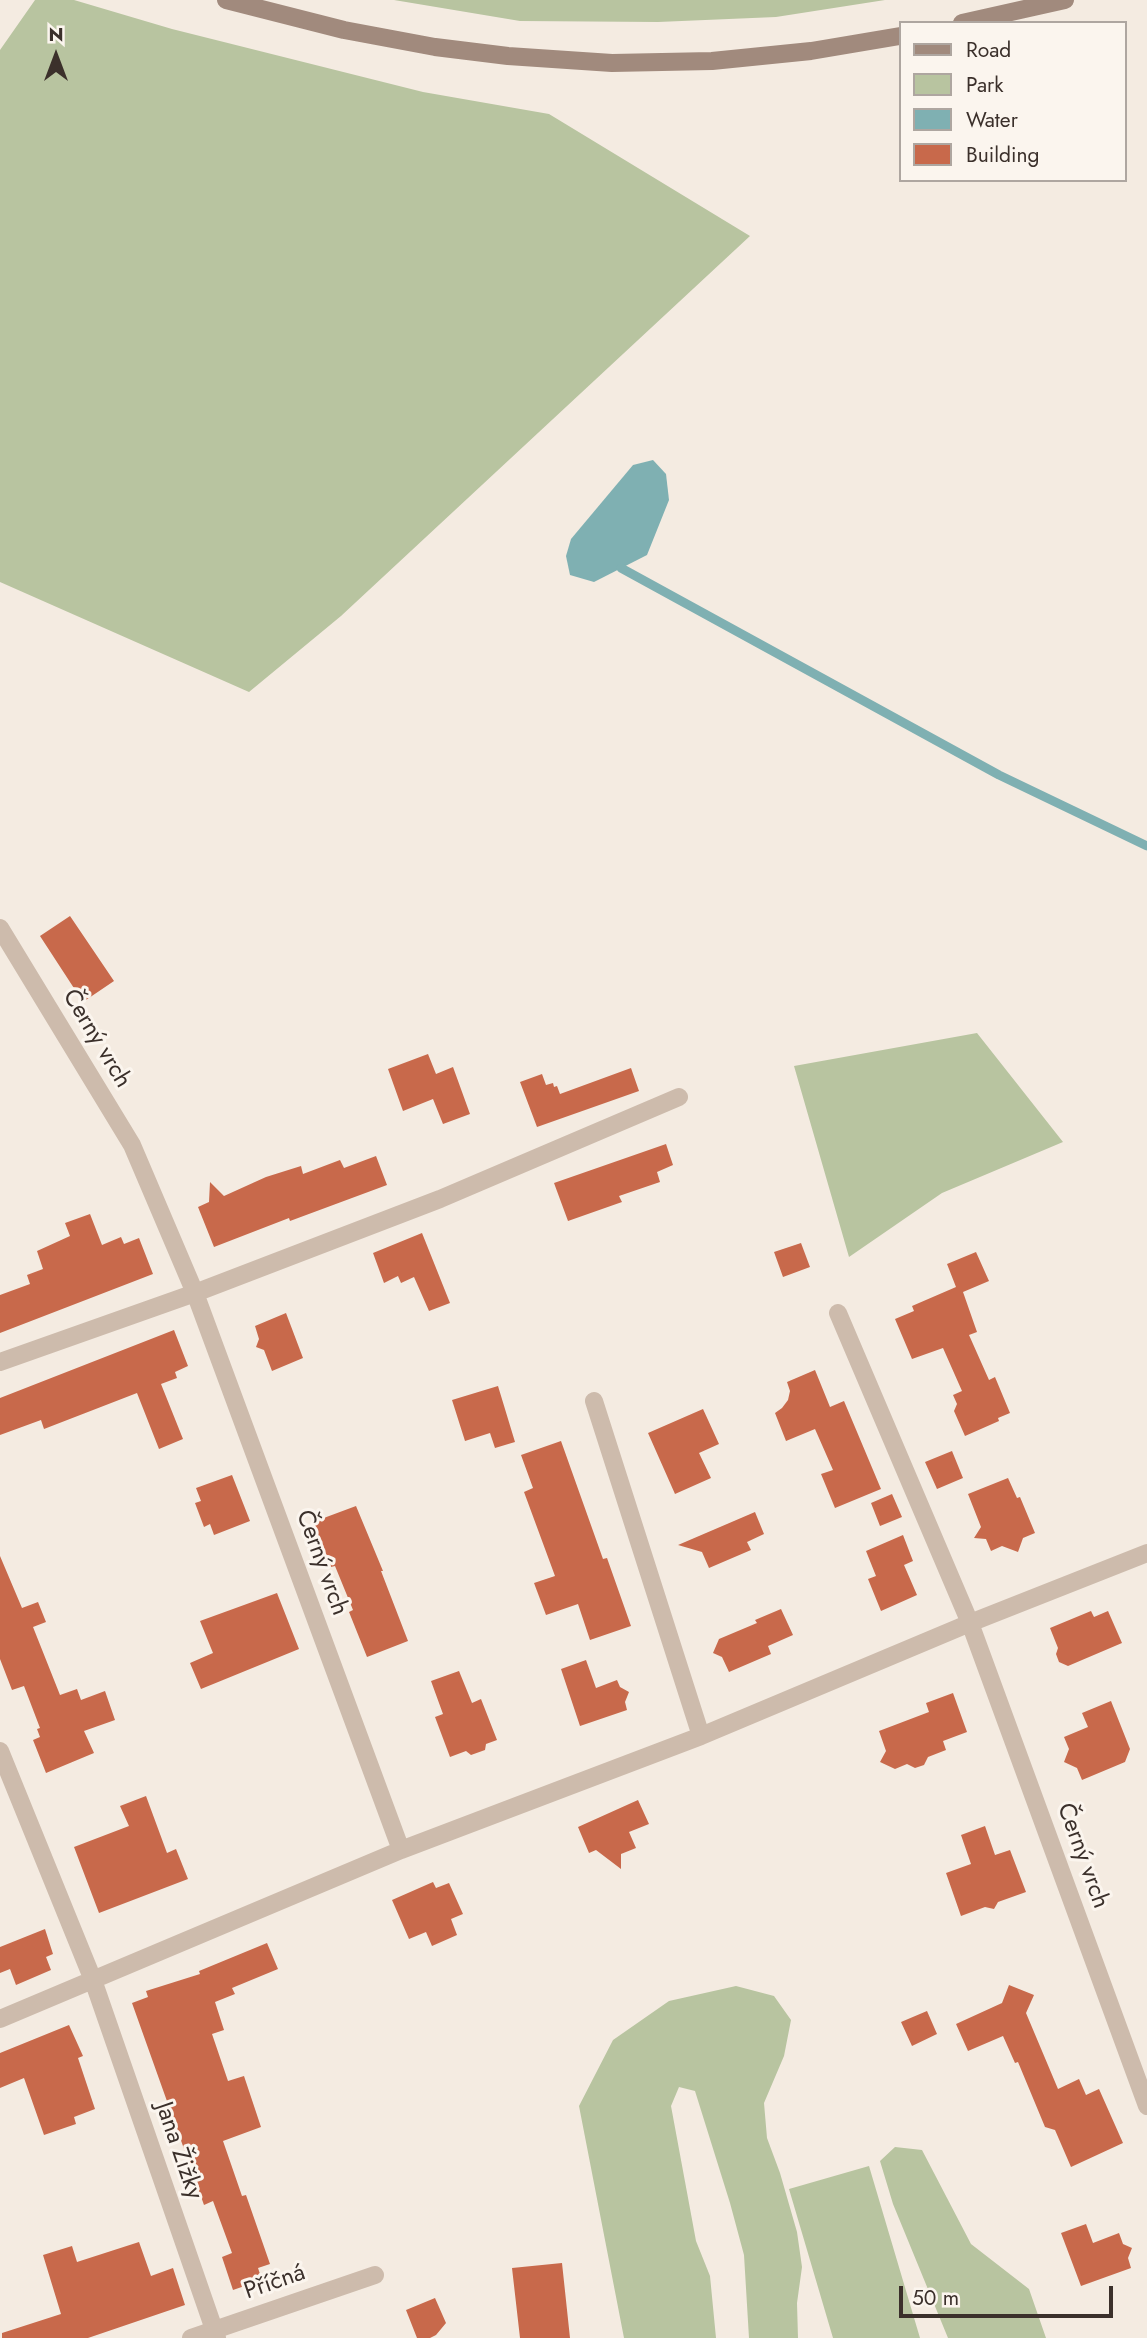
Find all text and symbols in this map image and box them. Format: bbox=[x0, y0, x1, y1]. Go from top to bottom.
north arrow bbox=[21, 21, 91, 91]
text: N bbox=[48, 21, 64, 48]
legend bbox=[898, 21, 1126, 182]
text: Road bbox=[966, 35, 1011, 65]
text: Park bbox=[966, 70, 1003, 100]
text: Water bbox=[966, 105, 1018, 135]
text: Building bbox=[966, 140, 1039, 170]
street label: Černý vrch bbox=[55, 985, 137, 1093]
street label: Černý vrch bbox=[289, 1506, 353, 1620]
street label: Černý vrch bbox=[1050, 1799, 1114, 1913]
street label: Jana Žižky bbox=[148, 2099, 208, 2203]
street label: Příčná bbox=[241, 2259, 309, 2307]
scale bar bbox=[902, 2272, 1116, 2316]
text: 50 m bbox=[912, 2283, 959, 2313]

